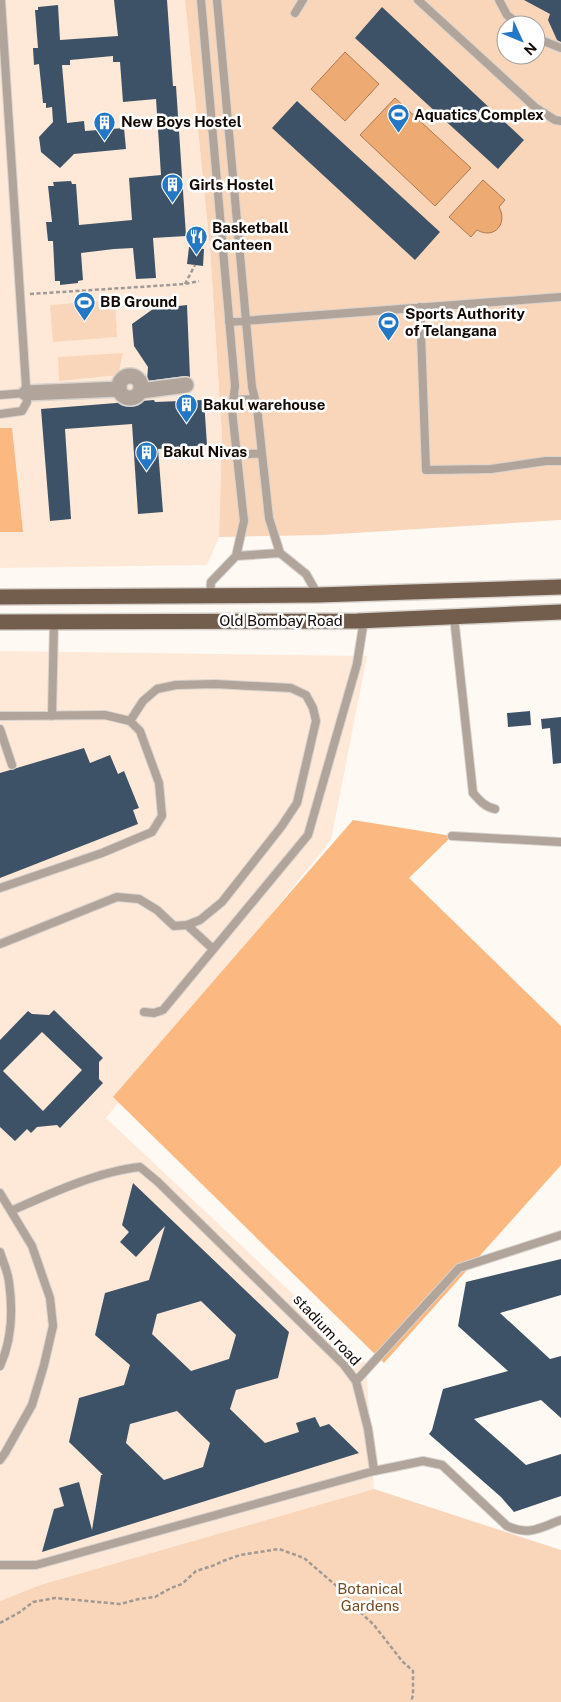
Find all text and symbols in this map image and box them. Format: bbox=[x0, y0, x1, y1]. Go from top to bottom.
north arrow bbox=[496, 15, 546, 65]
text: N bbox=[521, 40, 540, 59]
sports icon: Aquatics Complex bbox=[386, 103, 410, 134]
place label: Aquatics Complex bbox=[414, 106, 544, 123]
building icon: New Boys Hostel bbox=[93, 110, 117, 141]
place label: New Boys Hostel bbox=[121, 113, 242, 130]
building icon: Girls Hostel bbox=[161, 173, 185, 204]
place label: Girls Hostel bbox=[189, 176, 274, 193]
place label: Basketball Canteen bbox=[212, 219, 289, 253]
restaurant icon: Basketball Canteen bbox=[184, 225, 208, 256]
sports icon: BB Ground bbox=[72, 290, 96, 321]
place label: BB Ground bbox=[100, 293, 177, 310]
place label: Sports Authority of Telangana bbox=[405, 305, 525, 339]
sports icon: Sports Authority of Telangana bbox=[377, 311, 401, 342]
building icon: Bakul warehouse bbox=[175, 393, 199, 424]
place label: Bakul warehouse bbox=[203, 396, 325, 413]
building icon: Bakul Nivas bbox=[135, 440, 159, 471]
place label: Bakul Nivas bbox=[163, 443, 247, 460]
street label: Old Bombay Road bbox=[219, 612, 343, 629]
street label: stadium road bbox=[290, 1291, 365, 1369]
park label: Botanical Gardens bbox=[337, 1580, 403, 1614]

